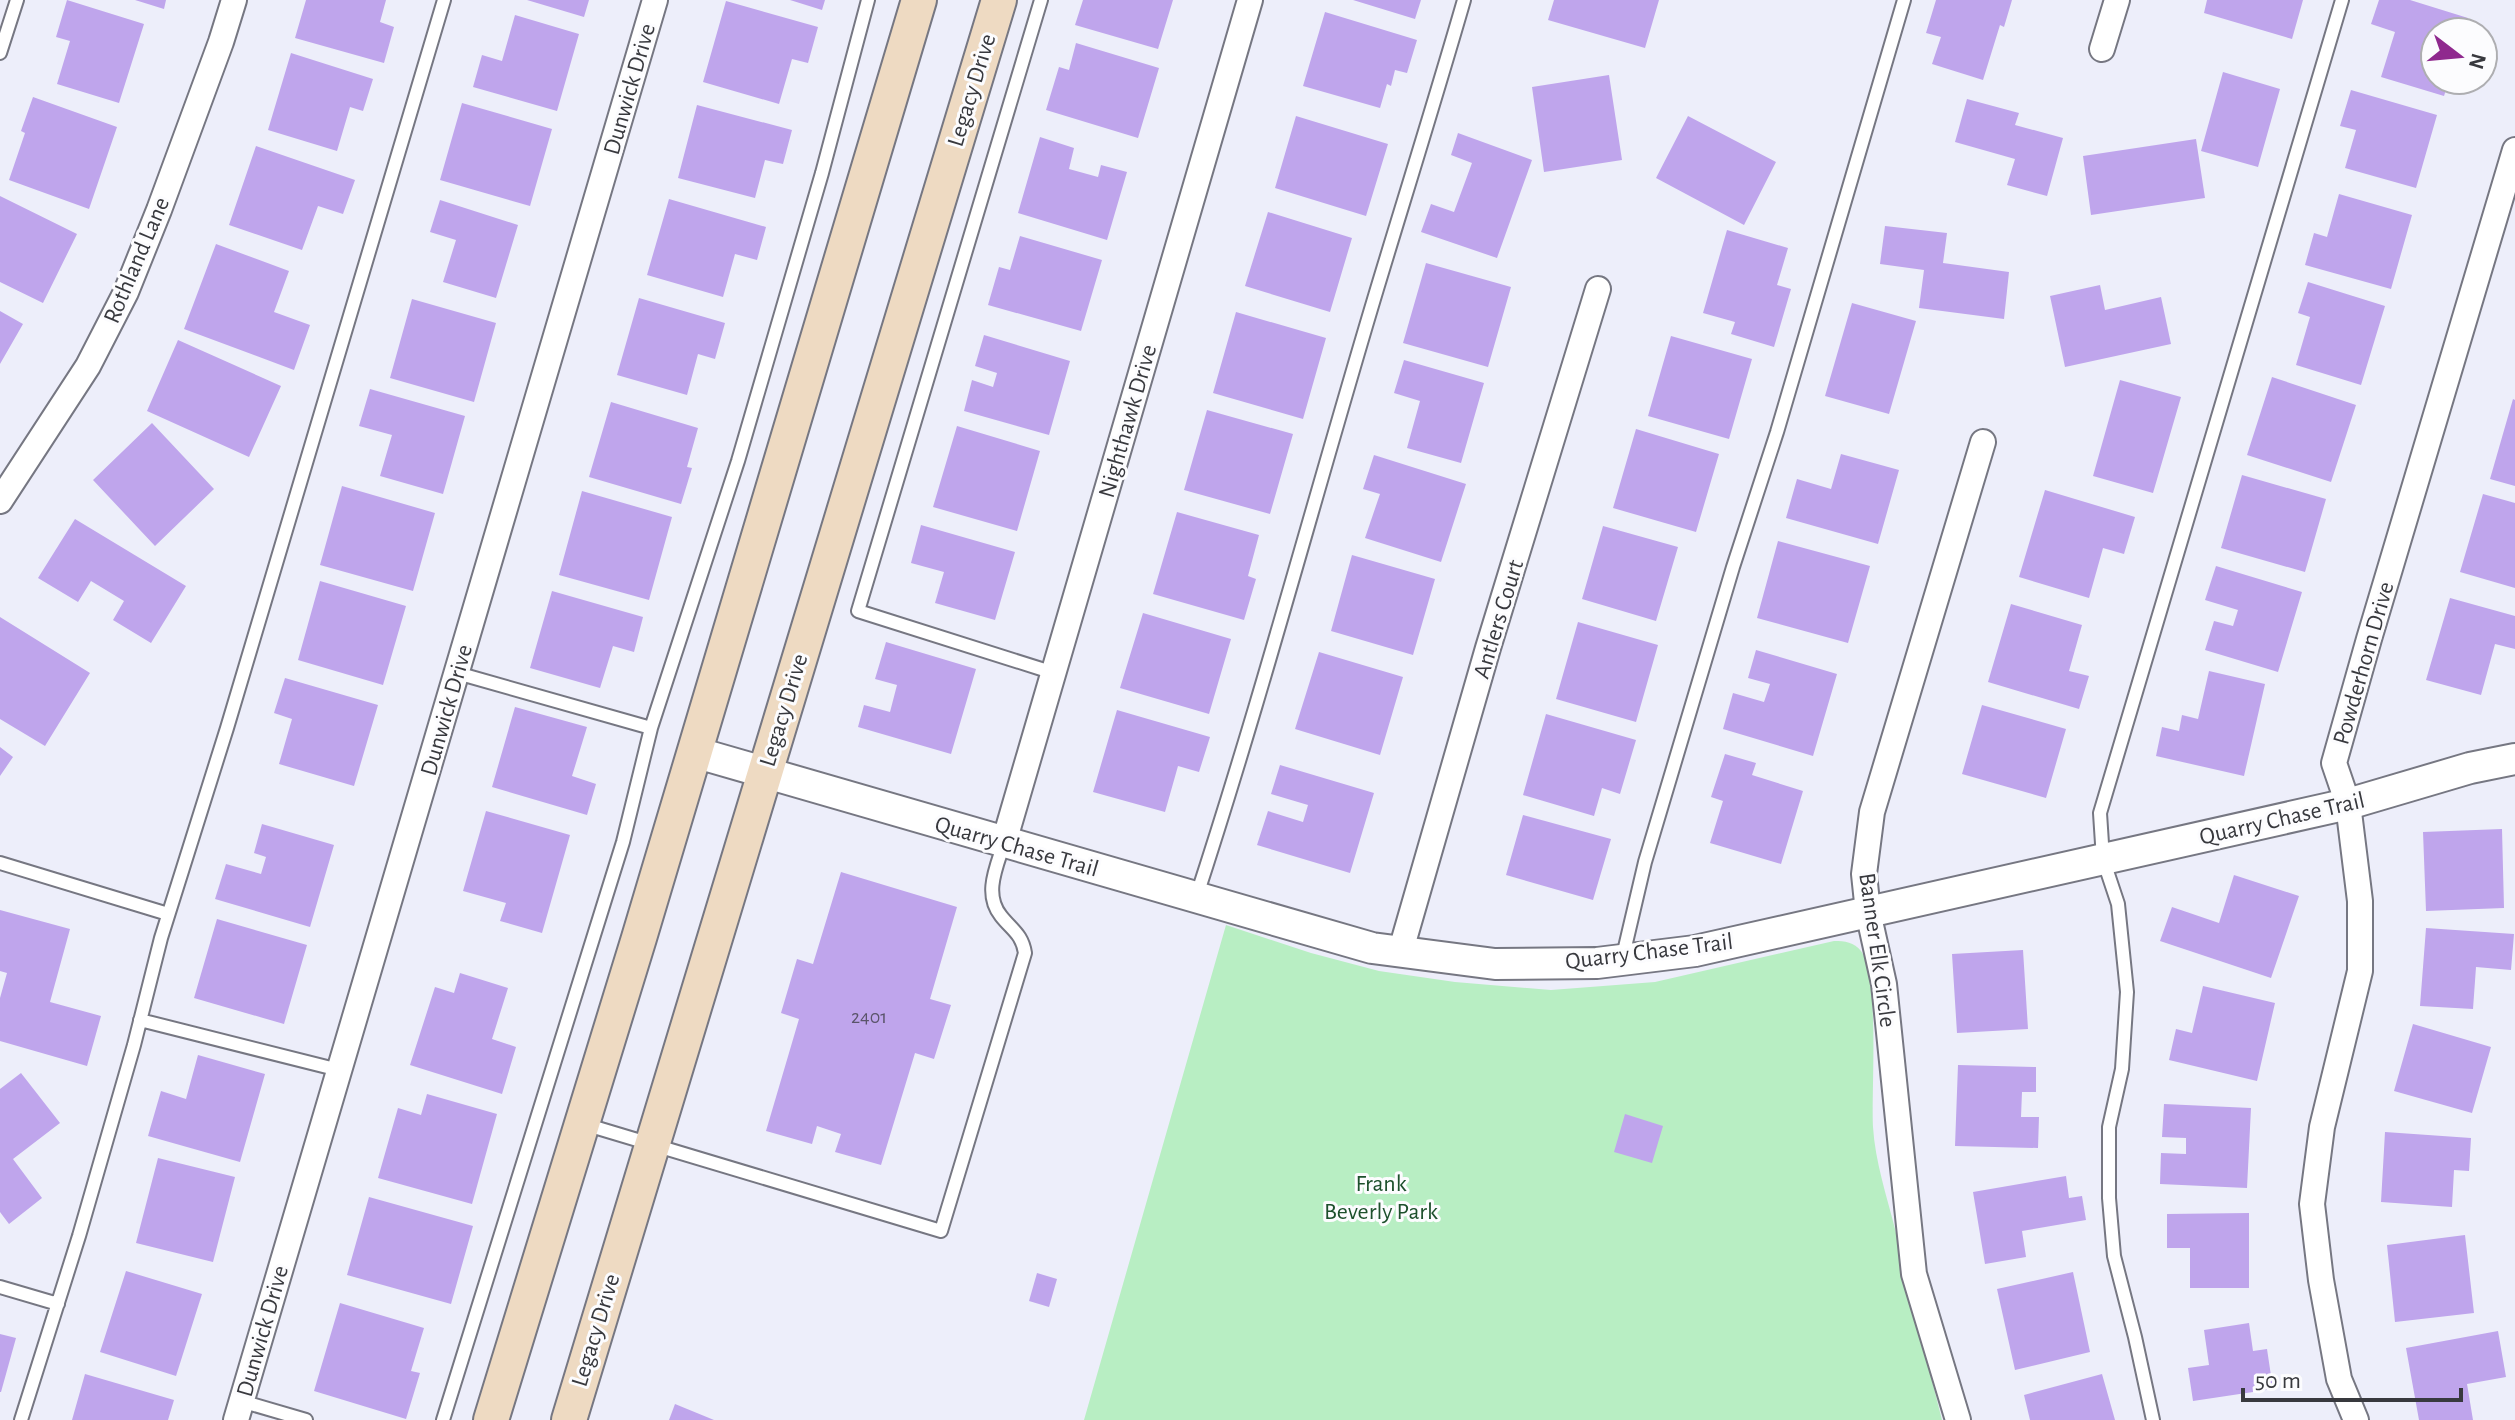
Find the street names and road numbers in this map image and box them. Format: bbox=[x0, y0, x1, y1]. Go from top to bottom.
street label: Dunwick Drive bbox=[600, 21, 660, 158]
street label: Legacy Drive bbox=[943, 31, 1000, 149]
street label: Rothland Lane bbox=[100, 194, 174, 327]
street label: Nighthawk Drive bbox=[1095, 342, 1161, 501]
street label: Antlers Court bbox=[1470, 557, 1528, 681]
street label: Powderhorn Drive bbox=[2329, 579, 2399, 747]
street label: Dunwick Drive bbox=[417, 642, 477, 779]
street label: Legacy Drive bbox=[755, 651, 812, 769]
street label: Quarry Chase Trail bbox=[2197, 788, 2367, 850]
street label: Quarry Chase Trail bbox=[932, 812, 1101, 882]
street label: Banner Elk Circle bbox=[1854, 871, 1900, 1029]
street label: Quarry Chase Trail bbox=[1564, 930, 1734, 974]
street label: Dunwick Drive bbox=[233, 1263, 293, 1400]
street label: Legacy Drive bbox=[567, 1271, 624, 1389]

